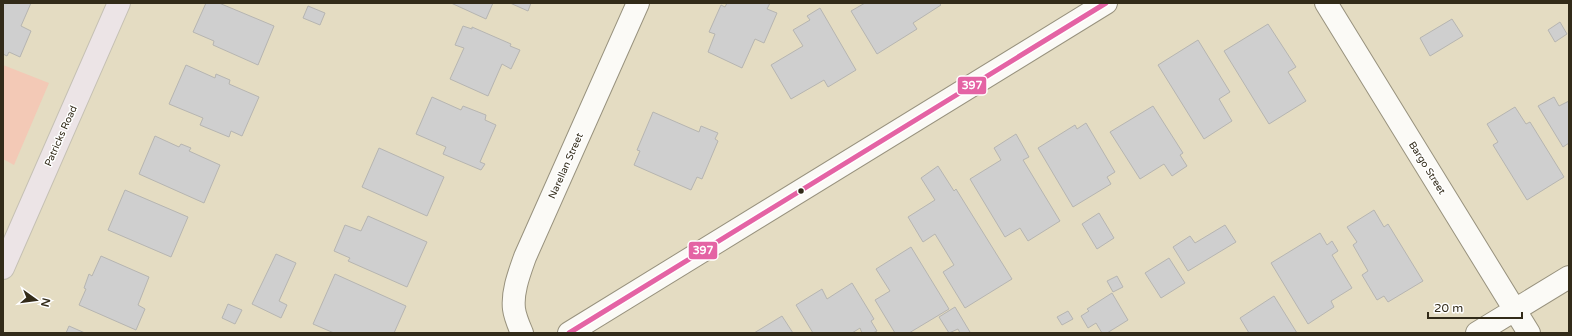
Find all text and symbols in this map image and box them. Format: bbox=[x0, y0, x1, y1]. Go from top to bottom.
line badge: 397 bbox=[957, 76, 987, 95]
text: 397 bbox=[962, 79, 982, 92]
street label: Patricks Road bbox=[42, 104, 80, 168]
street label: Narellan Street bbox=[546, 131, 586, 201]
street label: Bargo Street bbox=[1406, 139, 1448, 197]
unlabelled marker bbox=[796, 186, 806, 196]
line badge: 397 bbox=[688, 241, 718, 260]
text: 397 bbox=[693, 244, 713, 257]
north arrow bbox=[16, 280, 56, 320]
scale bar bbox=[1428, 294, 1522, 320]
text: N bbox=[38, 296, 53, 308]
text: 20 m bbox=[1434, 301, 1463, 315]

